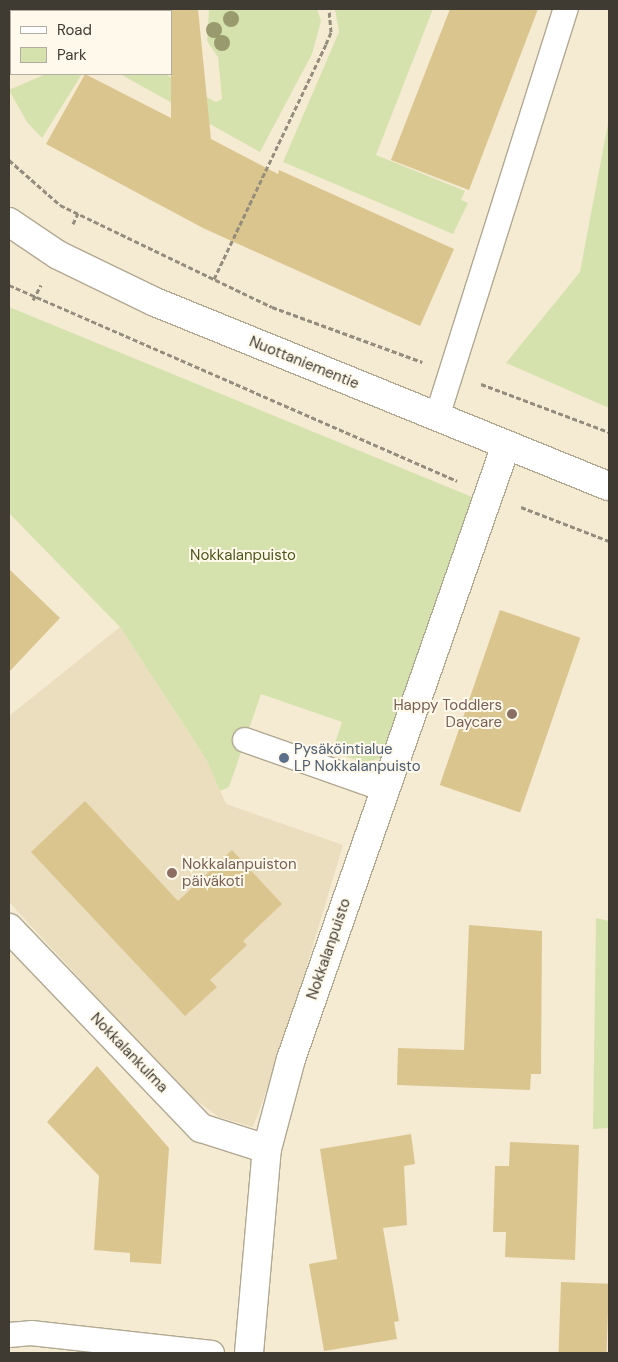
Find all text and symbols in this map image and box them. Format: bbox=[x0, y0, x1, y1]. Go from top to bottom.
legend bbox=[10, 10, 172, 75]
text: Road bbox=[57, 20, 92, 40]
text: Park bbox=[57, 45, 87, 65]
street label: Nuottaniementie bbox=[247, 333, 361, 393]
park label: Nokkalanpuisto bbox=[190, 547, 296, 565]
place label: Happy Toddlers Daycare bbox=[393, 696, 502, 731]
marker: Happy Toddlers Daycare bbox=[506, 708, 518, 720]
place label: Pysäköintialue LP Nokkalanpuisto bbox=[294, 740, 421, 775]
marker: Pysäköintialue LP Nokkalanpuisto bbox=[278, 752, 290, 764]
place label: Nokkalanpuiston päiväkoti bbox=[182, 855, 297, 890]
marker: Nokkalanpuiston päiväkoti bbox=[166, 867, 178, 879]
street label: Nokkalanpuisto bbox=[303, 896, 355, 1002]
street label: Nokkalankulma bbox=[87, 1009, 171, 1097]

